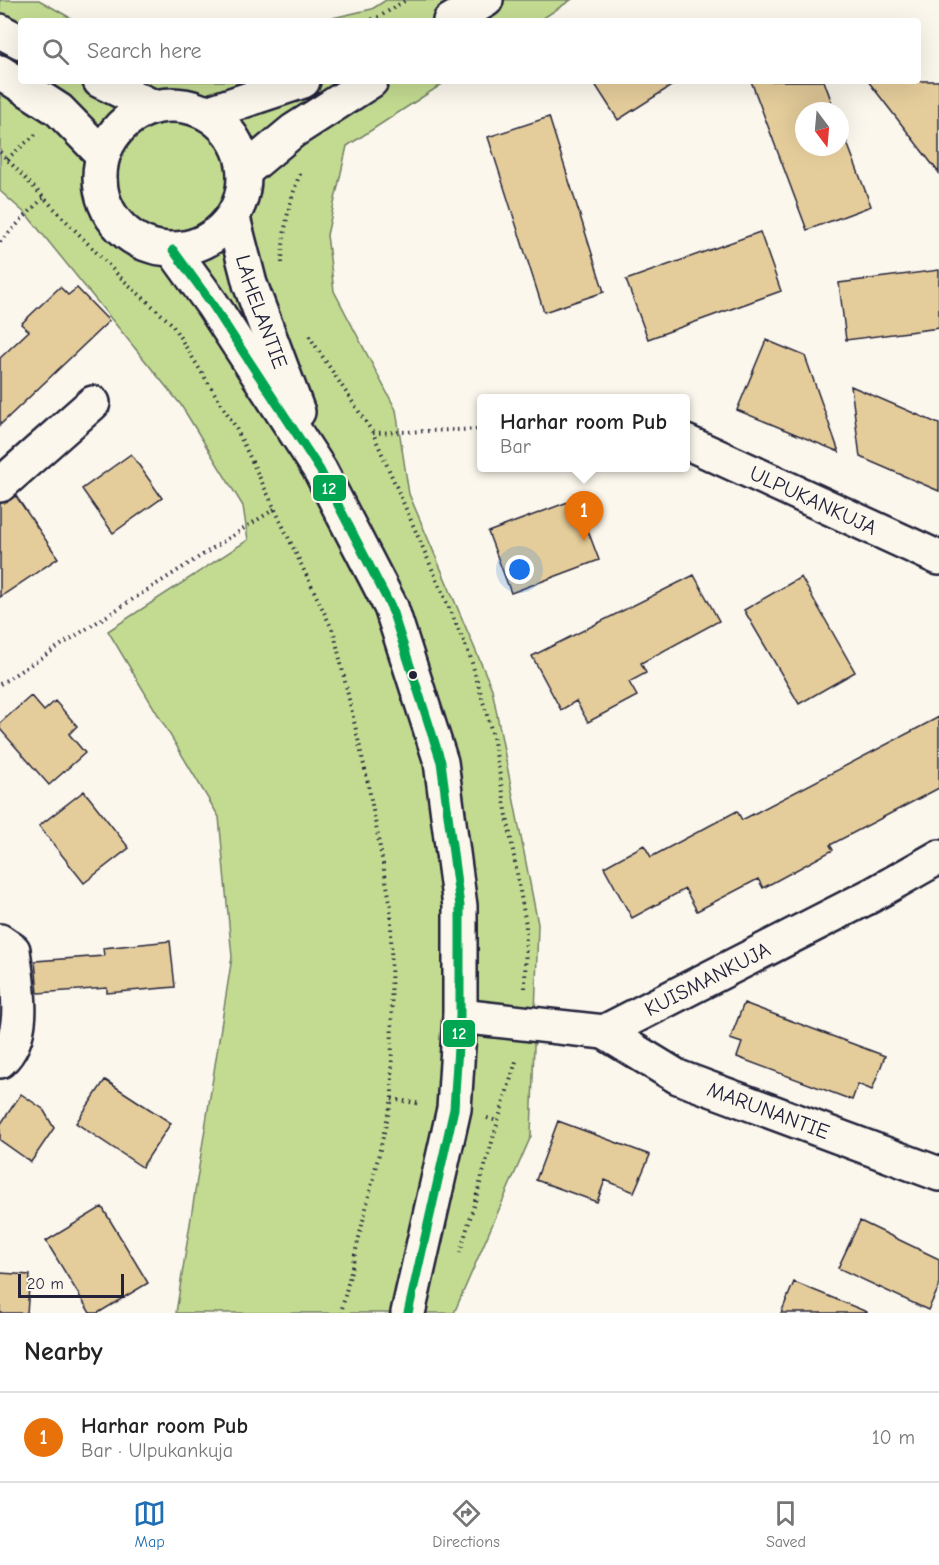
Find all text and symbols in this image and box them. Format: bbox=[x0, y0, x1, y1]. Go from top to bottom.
search box bbox=[18, 18, 921, 84]
icon: search bbox=[39, 35, 72, 68]
text: Search here bbox=[87, 38, 202, 64]
north arrow bbox=[795, 102, 849, 156]
street label: LAHELANTIE bbox=[231, 252, 293, 372]
popup bbox=[477, 394, 690, 472]
text: Harhar room Pub bbox=[500, 409, 667, 435]
text: Bar bbox=[500, 435, 531, 458]
street label: ULPUKANKUJA bbox=[746, 461, 881, 540]
line badge: 12 bbox=[312, 474, 347, 502]
text: 12 bbox=[322, 480, 336, 498]
pin: 1 bbox=[564, 492, 604, 541]
your location bbox=[505, 555, 534, 584]
unlabelled marker bbox=[407, 669, 419, 681]
street label: KUISMANKUJA bbox=[641, 937, 774, 1021]
line badge: 12 bbox=[442, 1019, 476, 1048]
text: 12 bbox=[452, 1025, 466, 1043]
street label: MARUNANTIE bbox=[704, 1077, 833, 1144]
scale bar bbox=[18, 1271, 124, 1298]
text: 20 m bbox=[27, 1275, 64, 1293]
text: Nearby bbox=[24, 1337, 103, 1367]
text: Harhar room Pub bbox=[81, 1413, 248, 1439]
text: 1 bbox=[40, 1426, 47, 1449]
text: 10 m bbox=[872, 1426, 915, 1449]
text: Bar · Ulpukankuja bbox=[81, 1439, 233, 1462]
tab: Map bbox=[133, 1497, 166, 1551]
tab: Directions bbox=[432, 1497, 500, 1551]
tab: Saved bbox=[766, 1497, 806, 1551]

